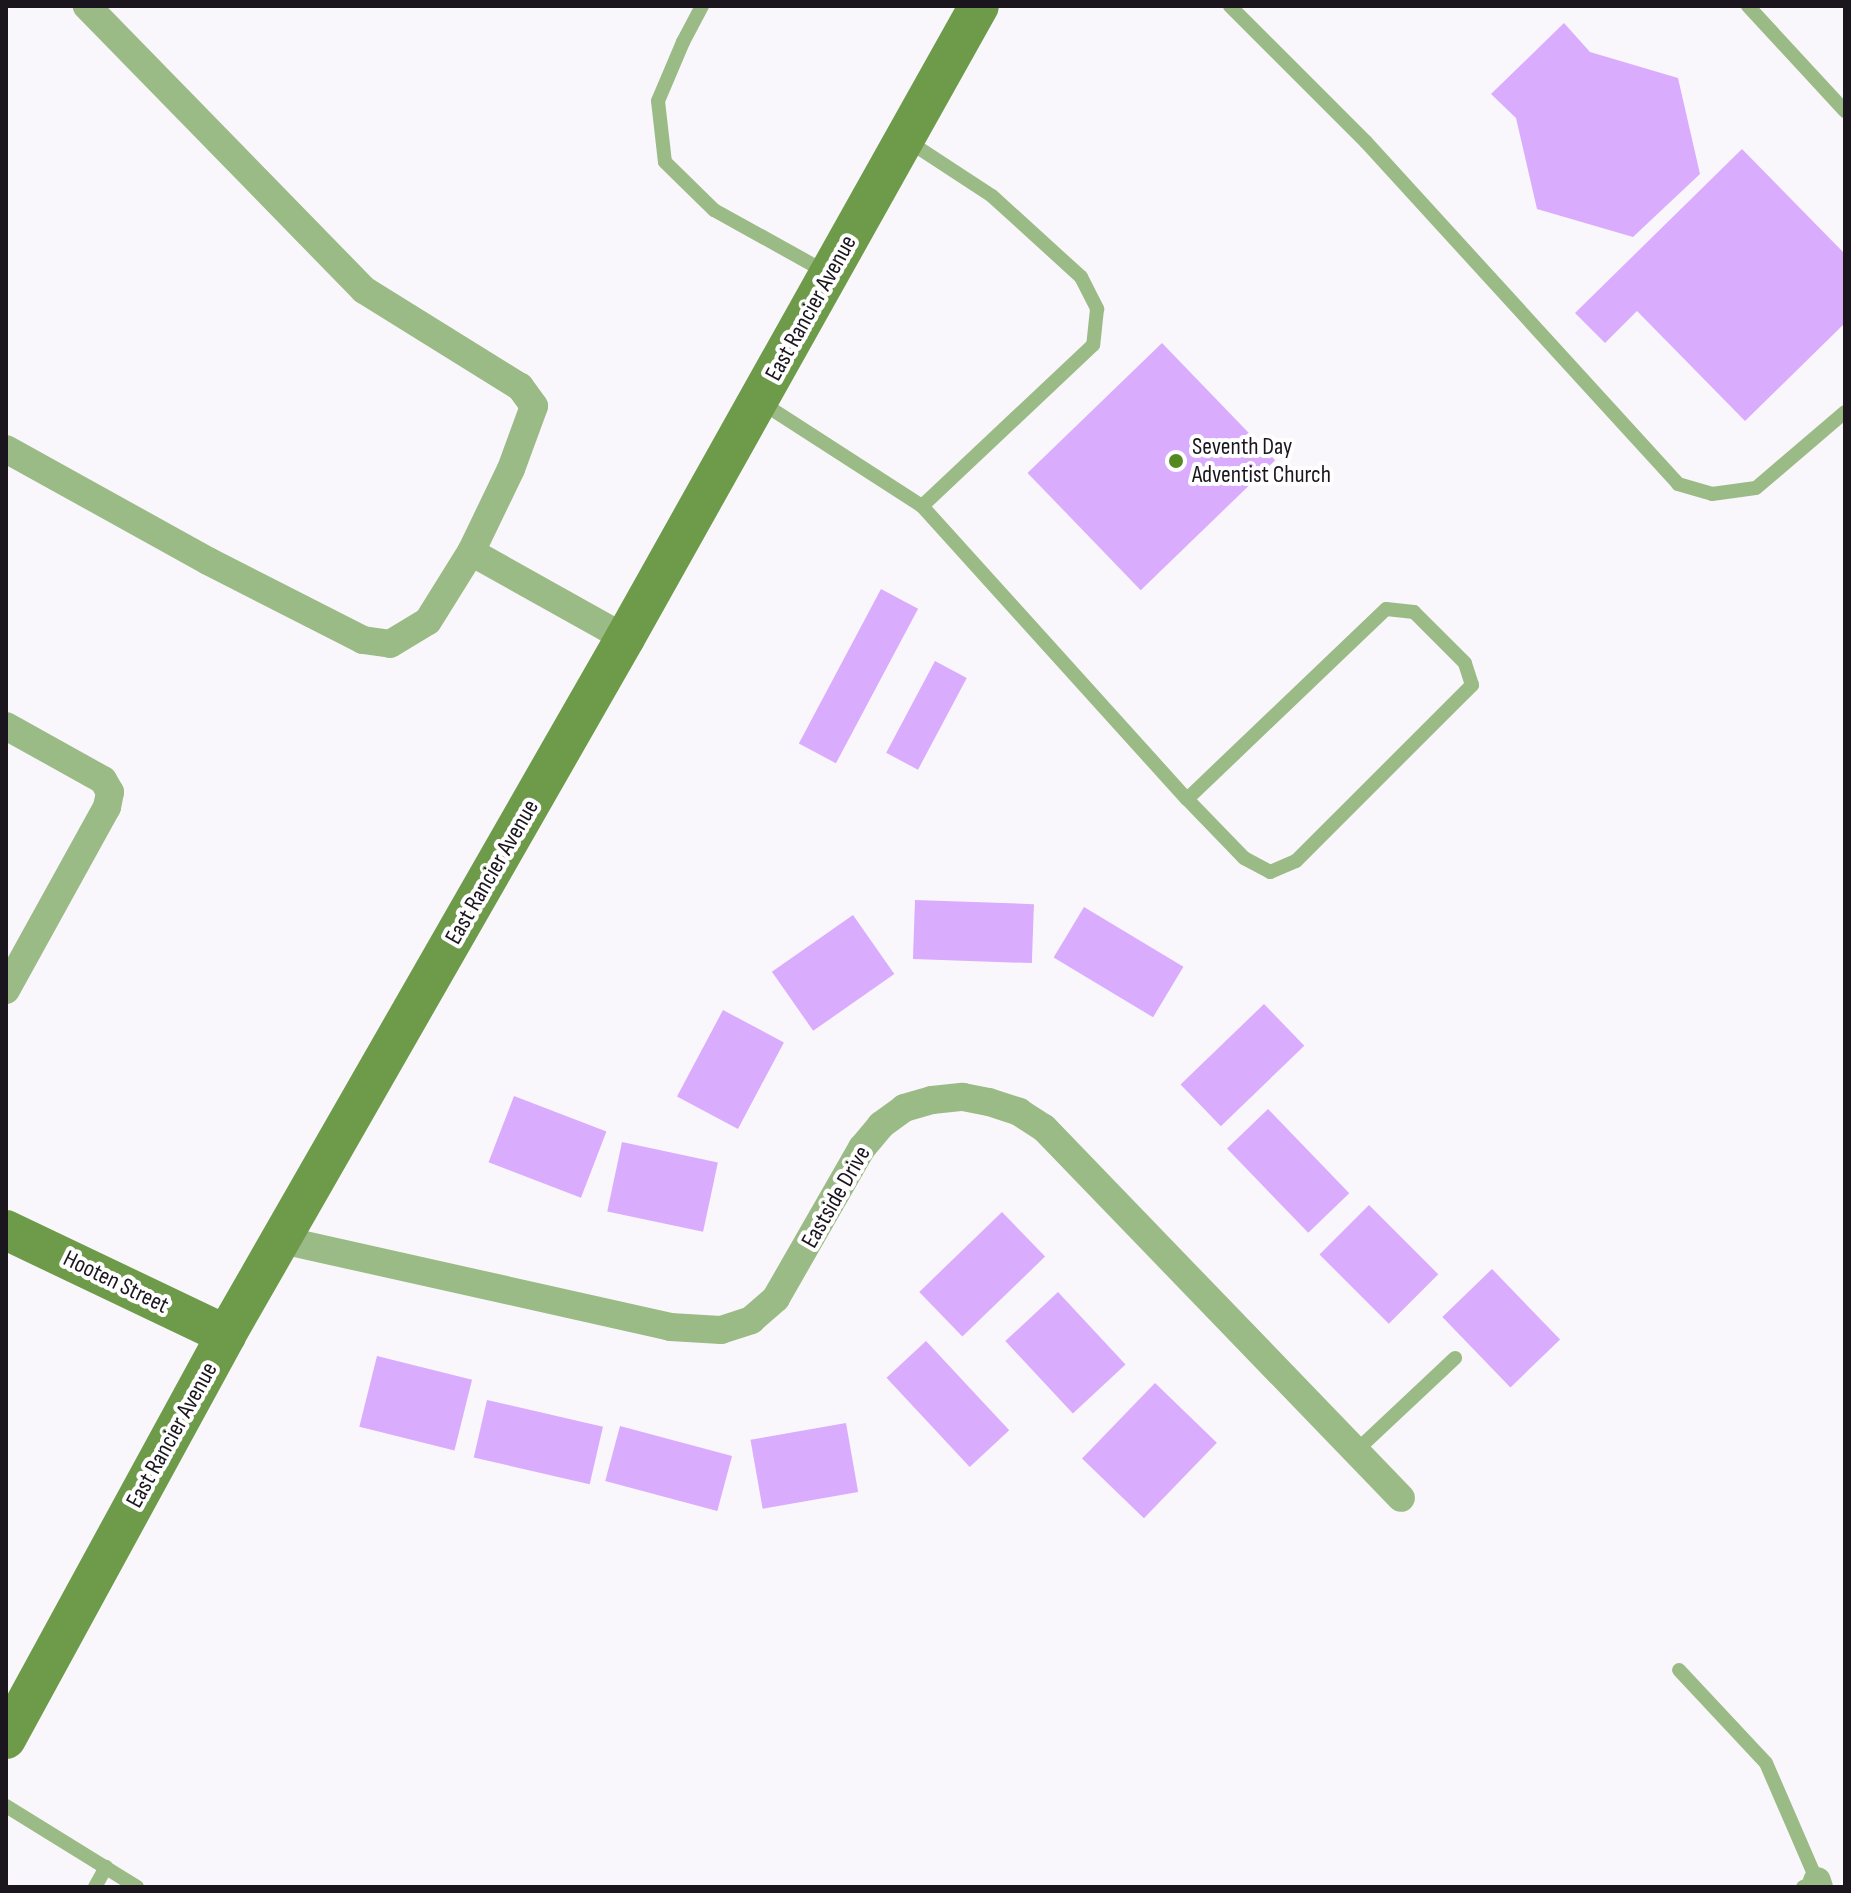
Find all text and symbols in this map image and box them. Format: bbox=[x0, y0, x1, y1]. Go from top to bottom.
street label: East Rancier Avenue bbox=[759, 230, 863, 386]
place label: Seventh Day Adventist Church bbox=[1192, 433, 1331, 489]
marker: Seventh Day Adventist Church bbox=[1167, 452, 1185, 470]
street label: East Rancier Avenue bbox=[439, 795, 545, 949]
street label: Eastside Drive bbox=[795, 1141, 877, 1253]
street label: Hooten Street bbox=[59, 1244, 173, 1320]
street label: East Rancier Avenue bbox=[120, 1357, 224, 1513]

